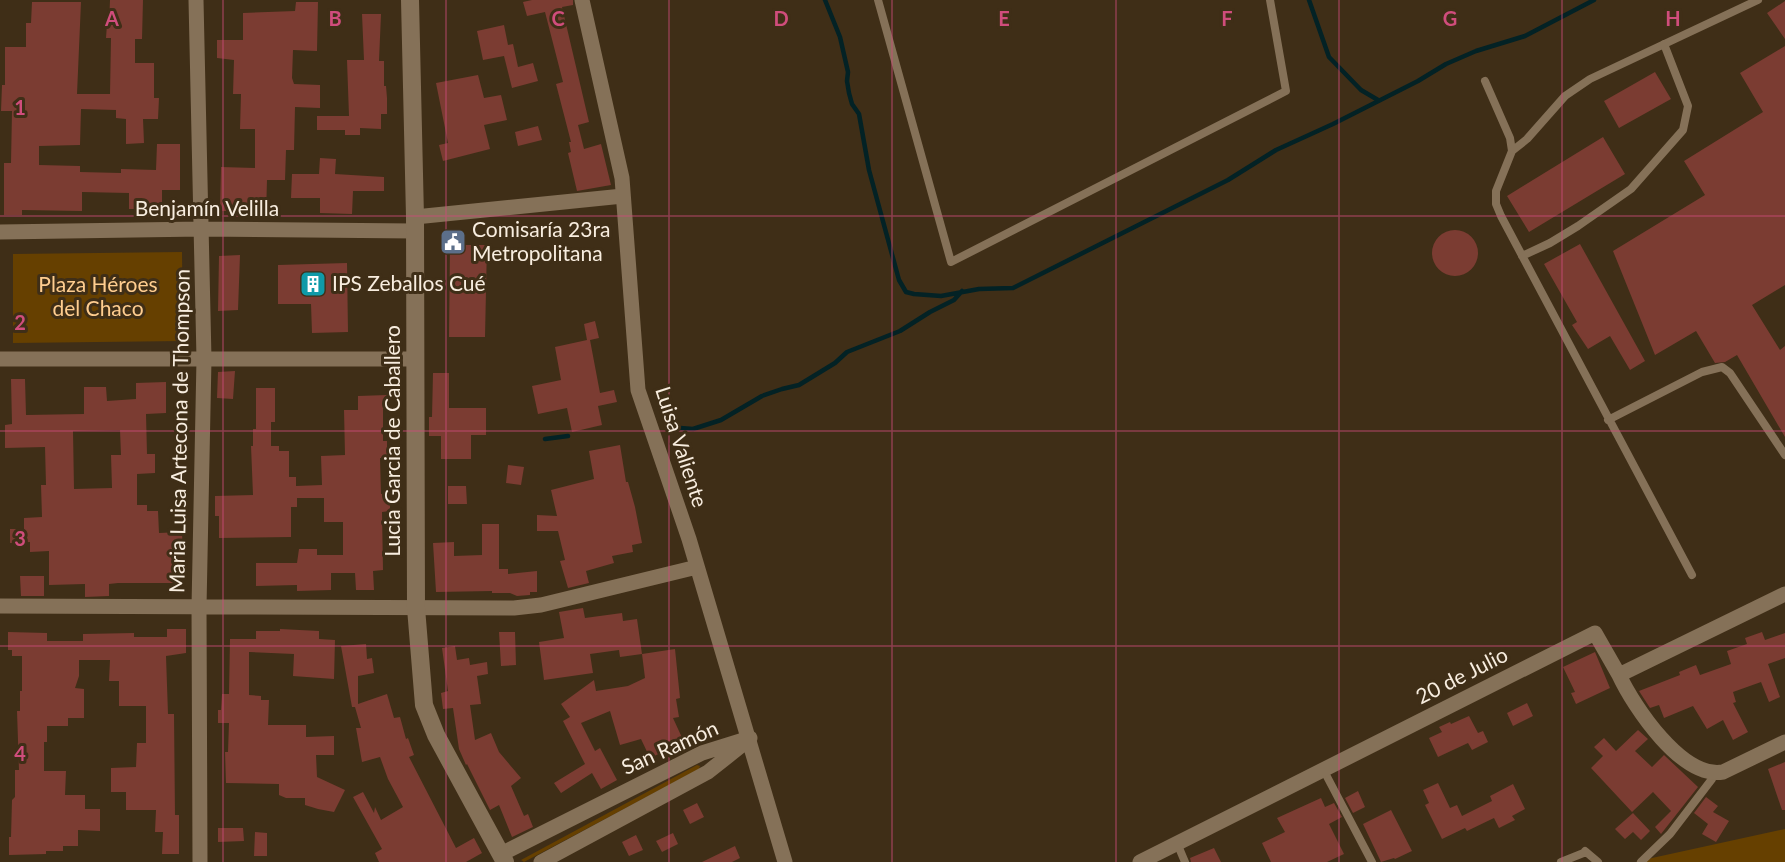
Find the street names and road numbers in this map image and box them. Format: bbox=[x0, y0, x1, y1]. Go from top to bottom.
street label: Benjamín Velilla bbox=[135, 195, 279, 220]
street label: Maria Luisa Artecona de Thompson bbox=[163, 269, 194, 593]
street label: Lucia Garcia de Caballero bbox=[379, 325, 404, 557]
street label: Luisa Valiente bbox=[651, 383, 714, 510]
street label: 20 de Julio bbox=[1411, 641, 1511, 708]
street label: San Ramón bbox=[617, 714, 722, 779]

